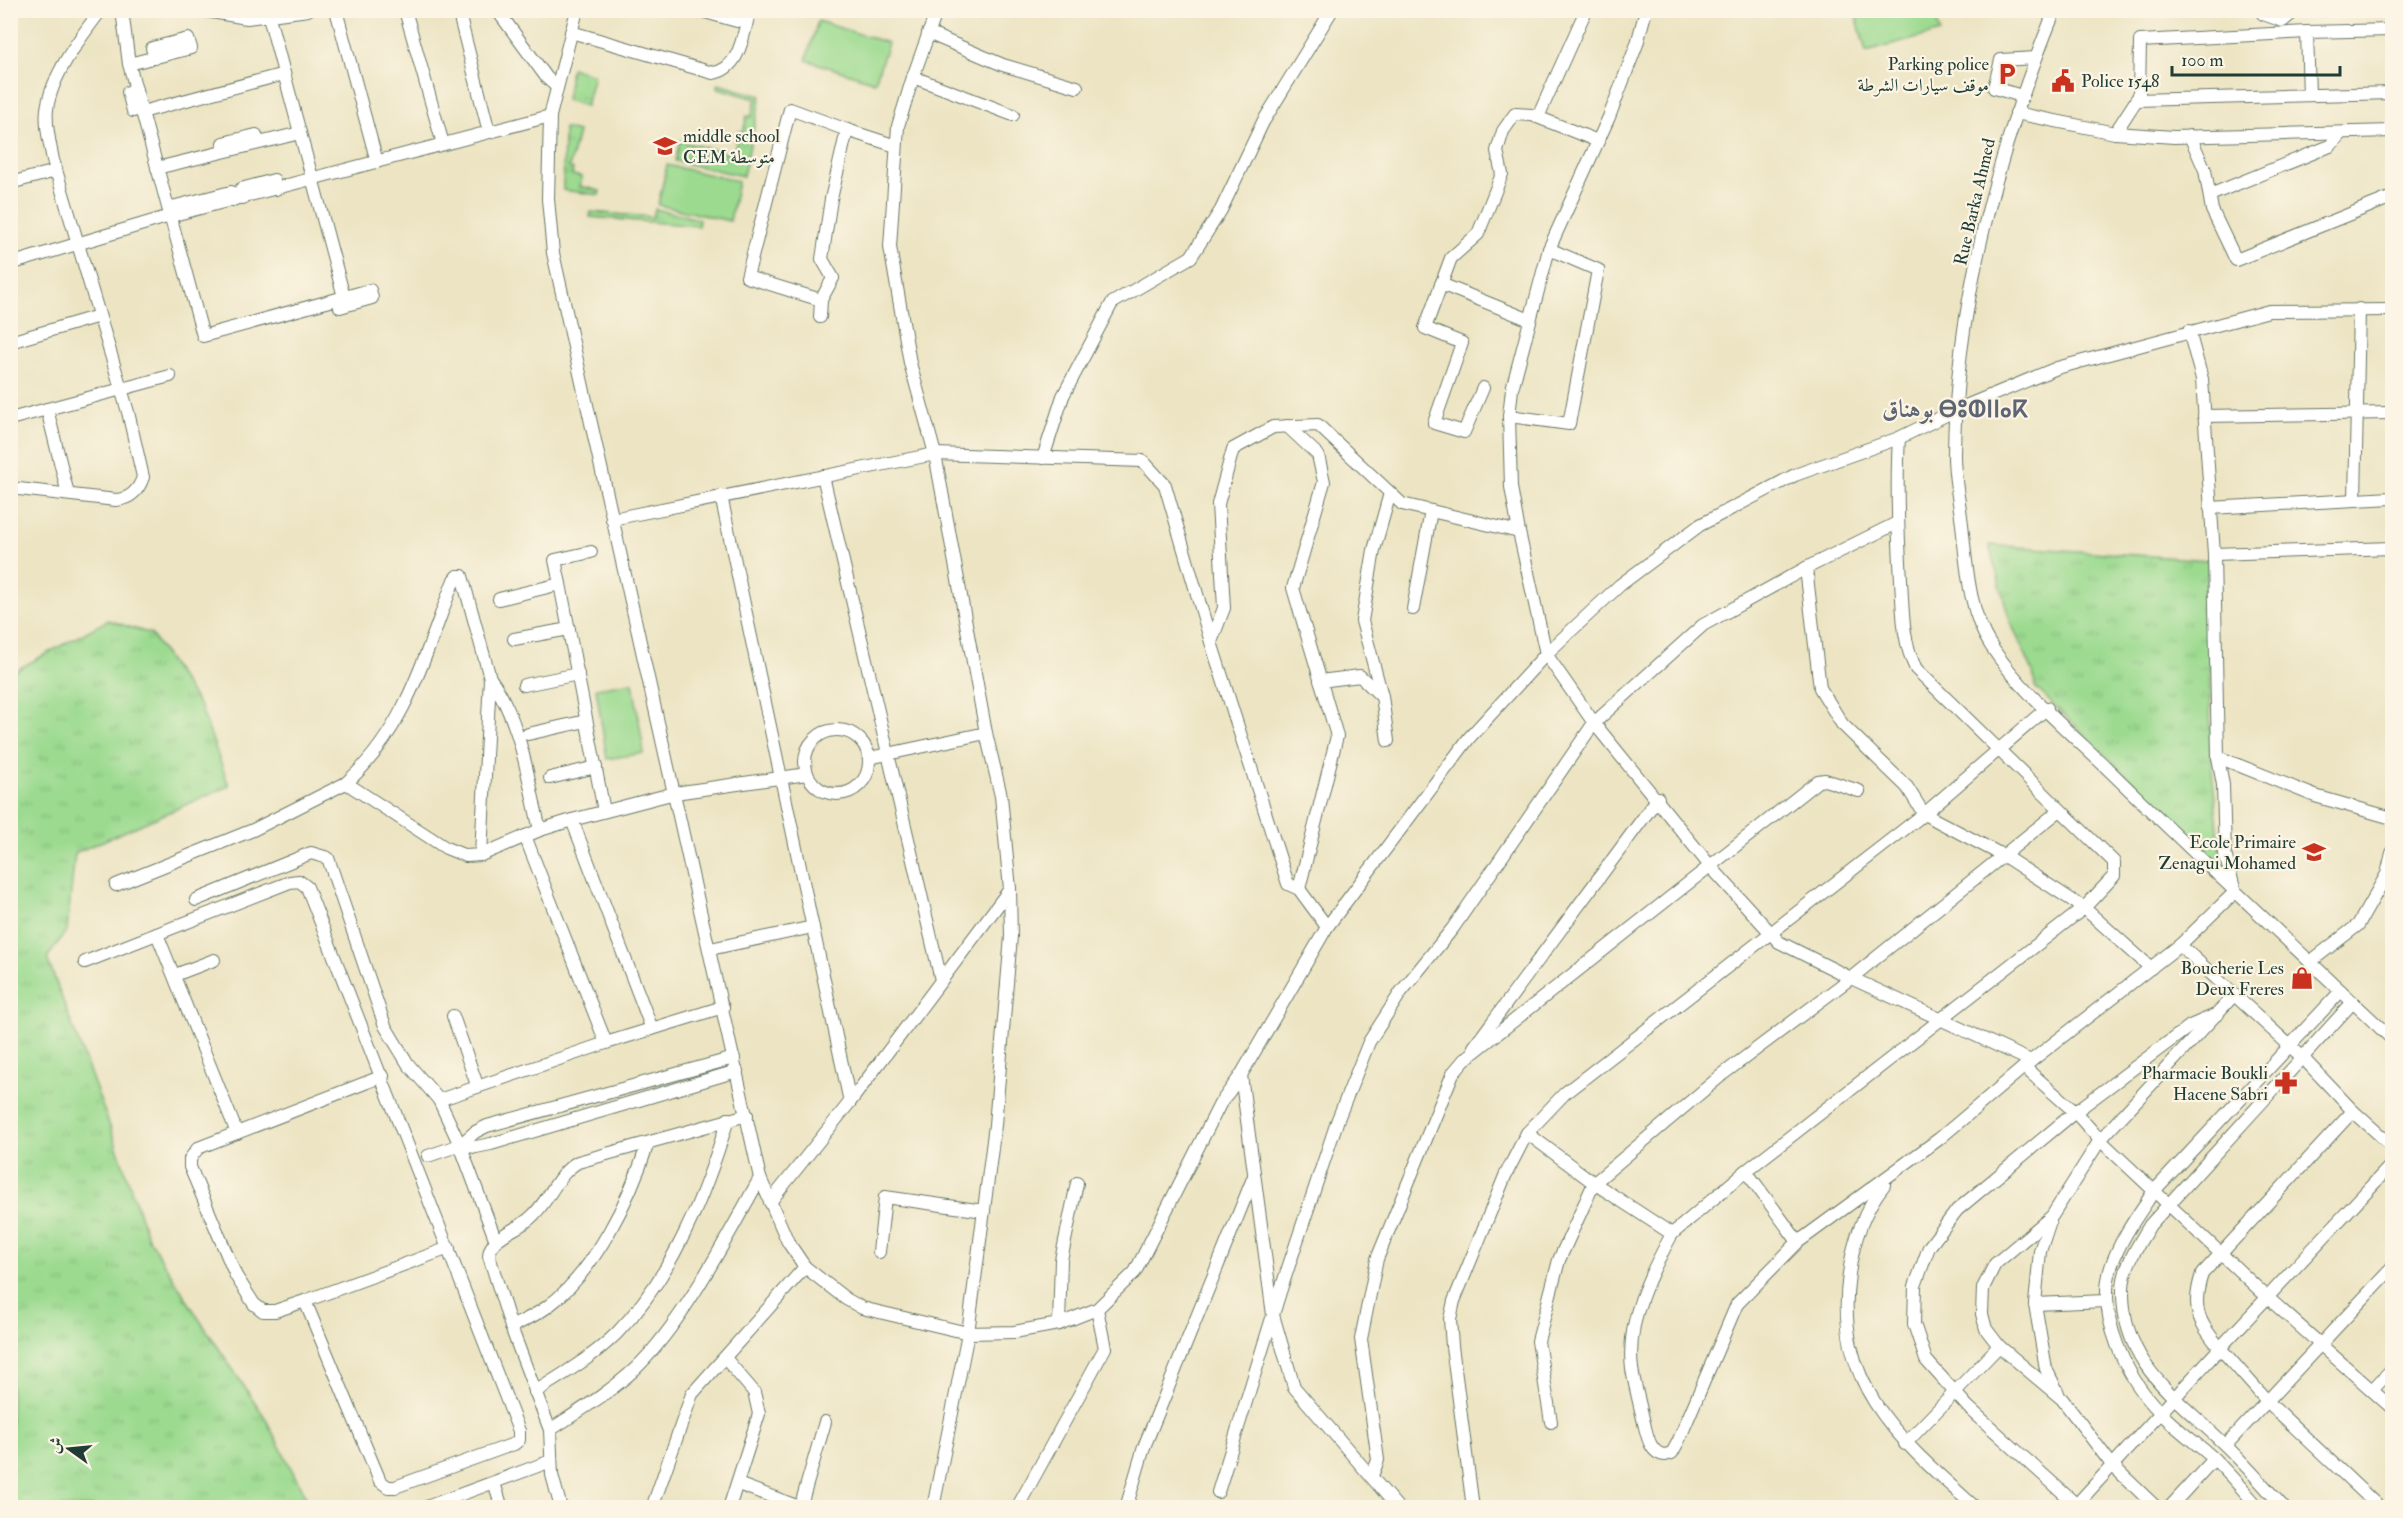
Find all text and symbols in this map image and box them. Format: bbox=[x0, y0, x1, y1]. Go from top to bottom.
scale bar bbox=[2172, 39, 2340, 77]
text: 100 m bbox=[2181, 49, 2224, 72]
place label: Parking police موقف سيارات الشرطة bbox=[1857, 53, 1989, 97]
parking icon: Parking police موقف سيارات الشرطة bbox=[1994, 61, 2020, 87]
public building icon: Police 1548 bbox=[2050, 68, 2076, 94]
place label: Police 1548 bbox=[2081, 70, 2159, 93]
place label: middle school CEM متوسطة bbox=[683, 125, 780, 169]
school or university icon: middle school CEM متوسطة bbox=[652, 133, 678, 159]
street label: Rue Barka Ahmed bbox=[1949, 136, 2001, 268]
district label: بوهناق ⴱⵓⵀⵏⵏⴰⴽ bbox=[1882, 394, 2029, 425]
place label: Ecole Primaire Zenagui Mohamed bbox=[2159, 831, 2296, 875]
school or university icon: Ecole Primaire Zenagui Mohamed bbox=[2301, 839, 2327, 865]
place label: Boucherie Les Deux Freres bbox=[2181, 957, 2284, 1001]
shop icon: Boucherie Les Deux Freres bbox=[2289, 965, 2315, 991]
place label: Pharmacie Boukli Hacene Sabri bbox=[2141, 1062, 2268, 1106]
pharmacy icon: Pharmacie Boukli Hacene Sabri bbox=[2273, 1070, 2299, 1096]
north arrow bbox=[39, 1419, 99, 1479]
text: ش bbox=[44, 1435, 67, 1456]

